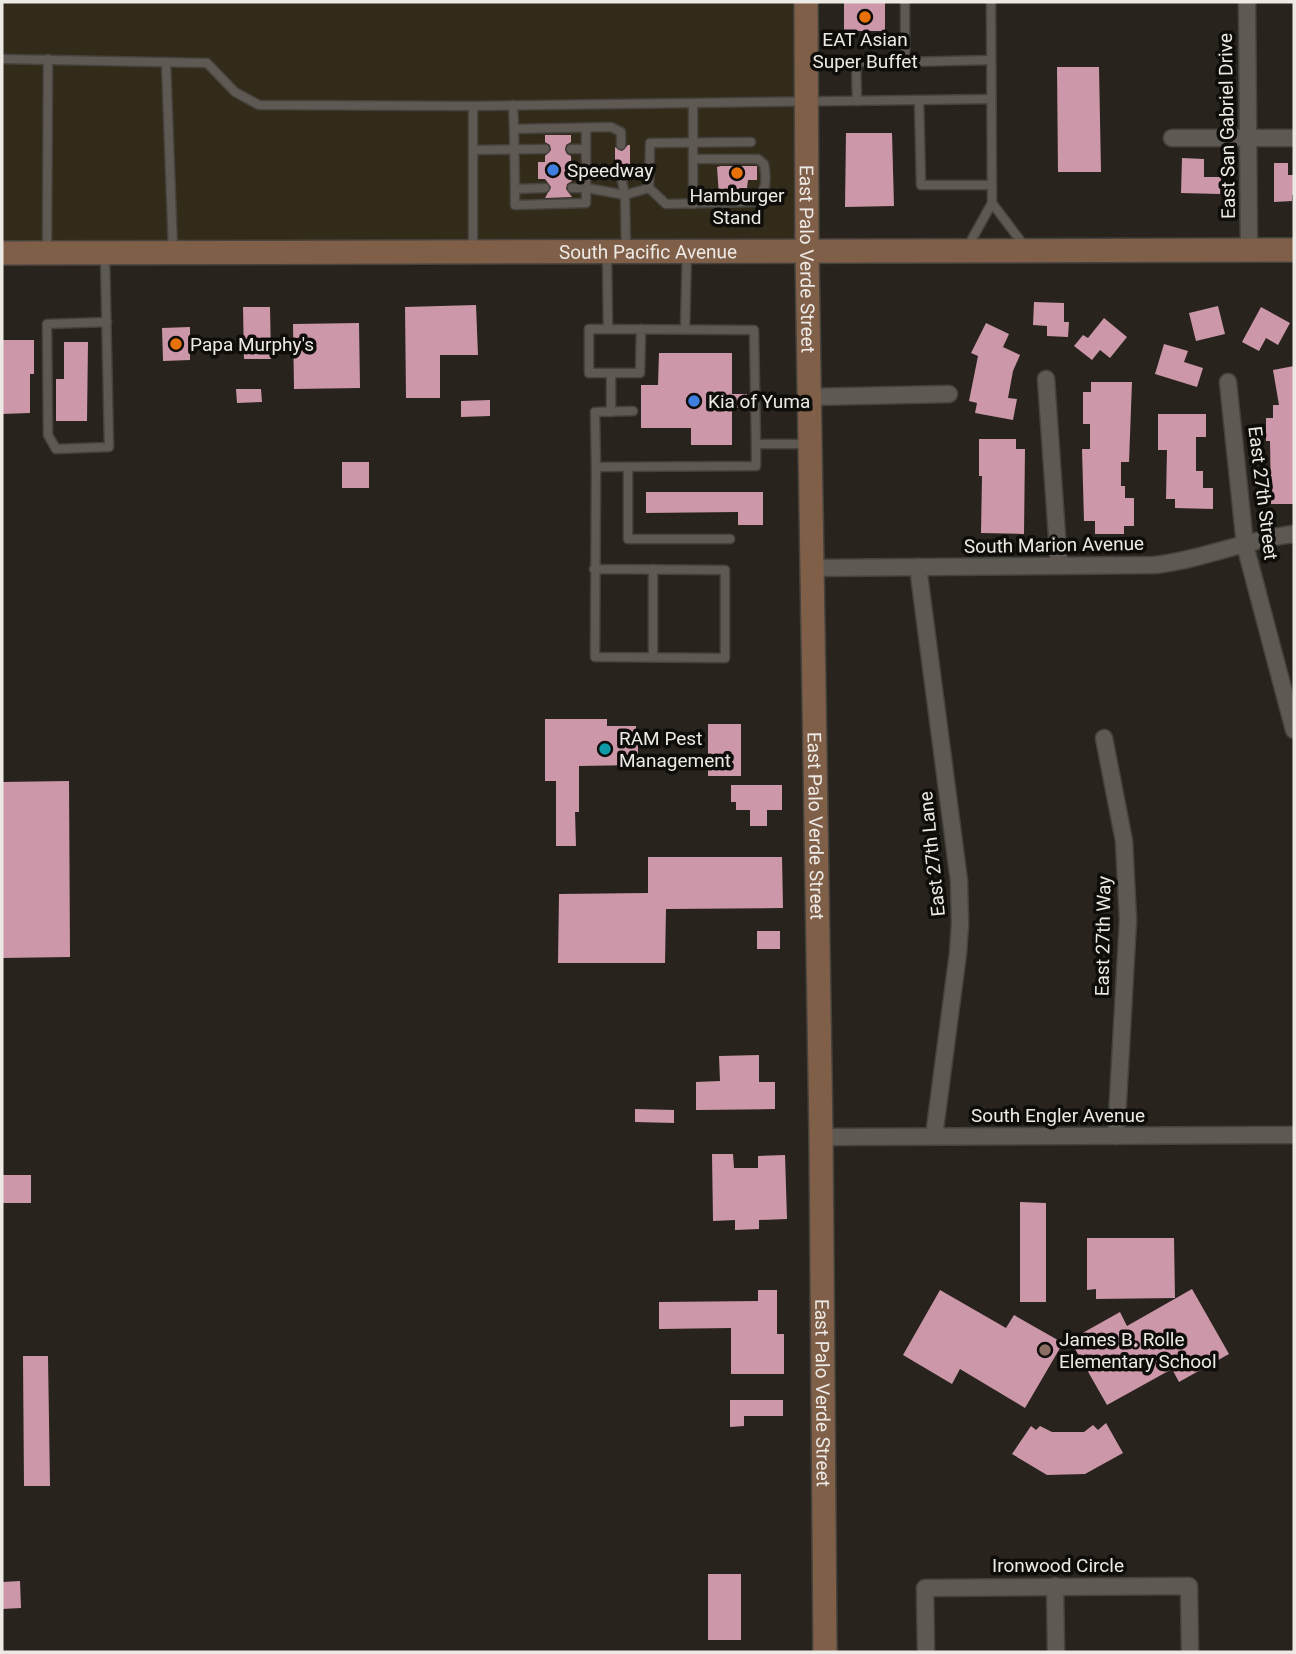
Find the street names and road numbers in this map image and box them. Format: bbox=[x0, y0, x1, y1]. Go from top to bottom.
street label: East San Gabriel Drive bbox=[1214, 33, 1240, 219]
street label: East Palo Verde Street bbox=[795, 165, 820, 353]
street label: South Pacific Avenue bbox=[559, 240, 737, 263]
street label: East 27th Street bbox=[1243, 425, 1283, 561]
street label: South Marion Avenue bbox=[964, 532, 1144, 558]
street label: East Palo Verde Street bbox=[803, 732, 829, 920]
street label: East 27th Lane bbox=[914, 790, 950, 918]
street label: East 27th Way bbox=[1090, 876, 1116, 996]
street label: South Engler Avenue bbox=[971, 1104, 1145, 1127]
street label: East Palo Verde Street bbox=[811, 1299, 835, 1487]
street label: Ironwood Circle bbox=[992, 1554, 1124, 1577]

